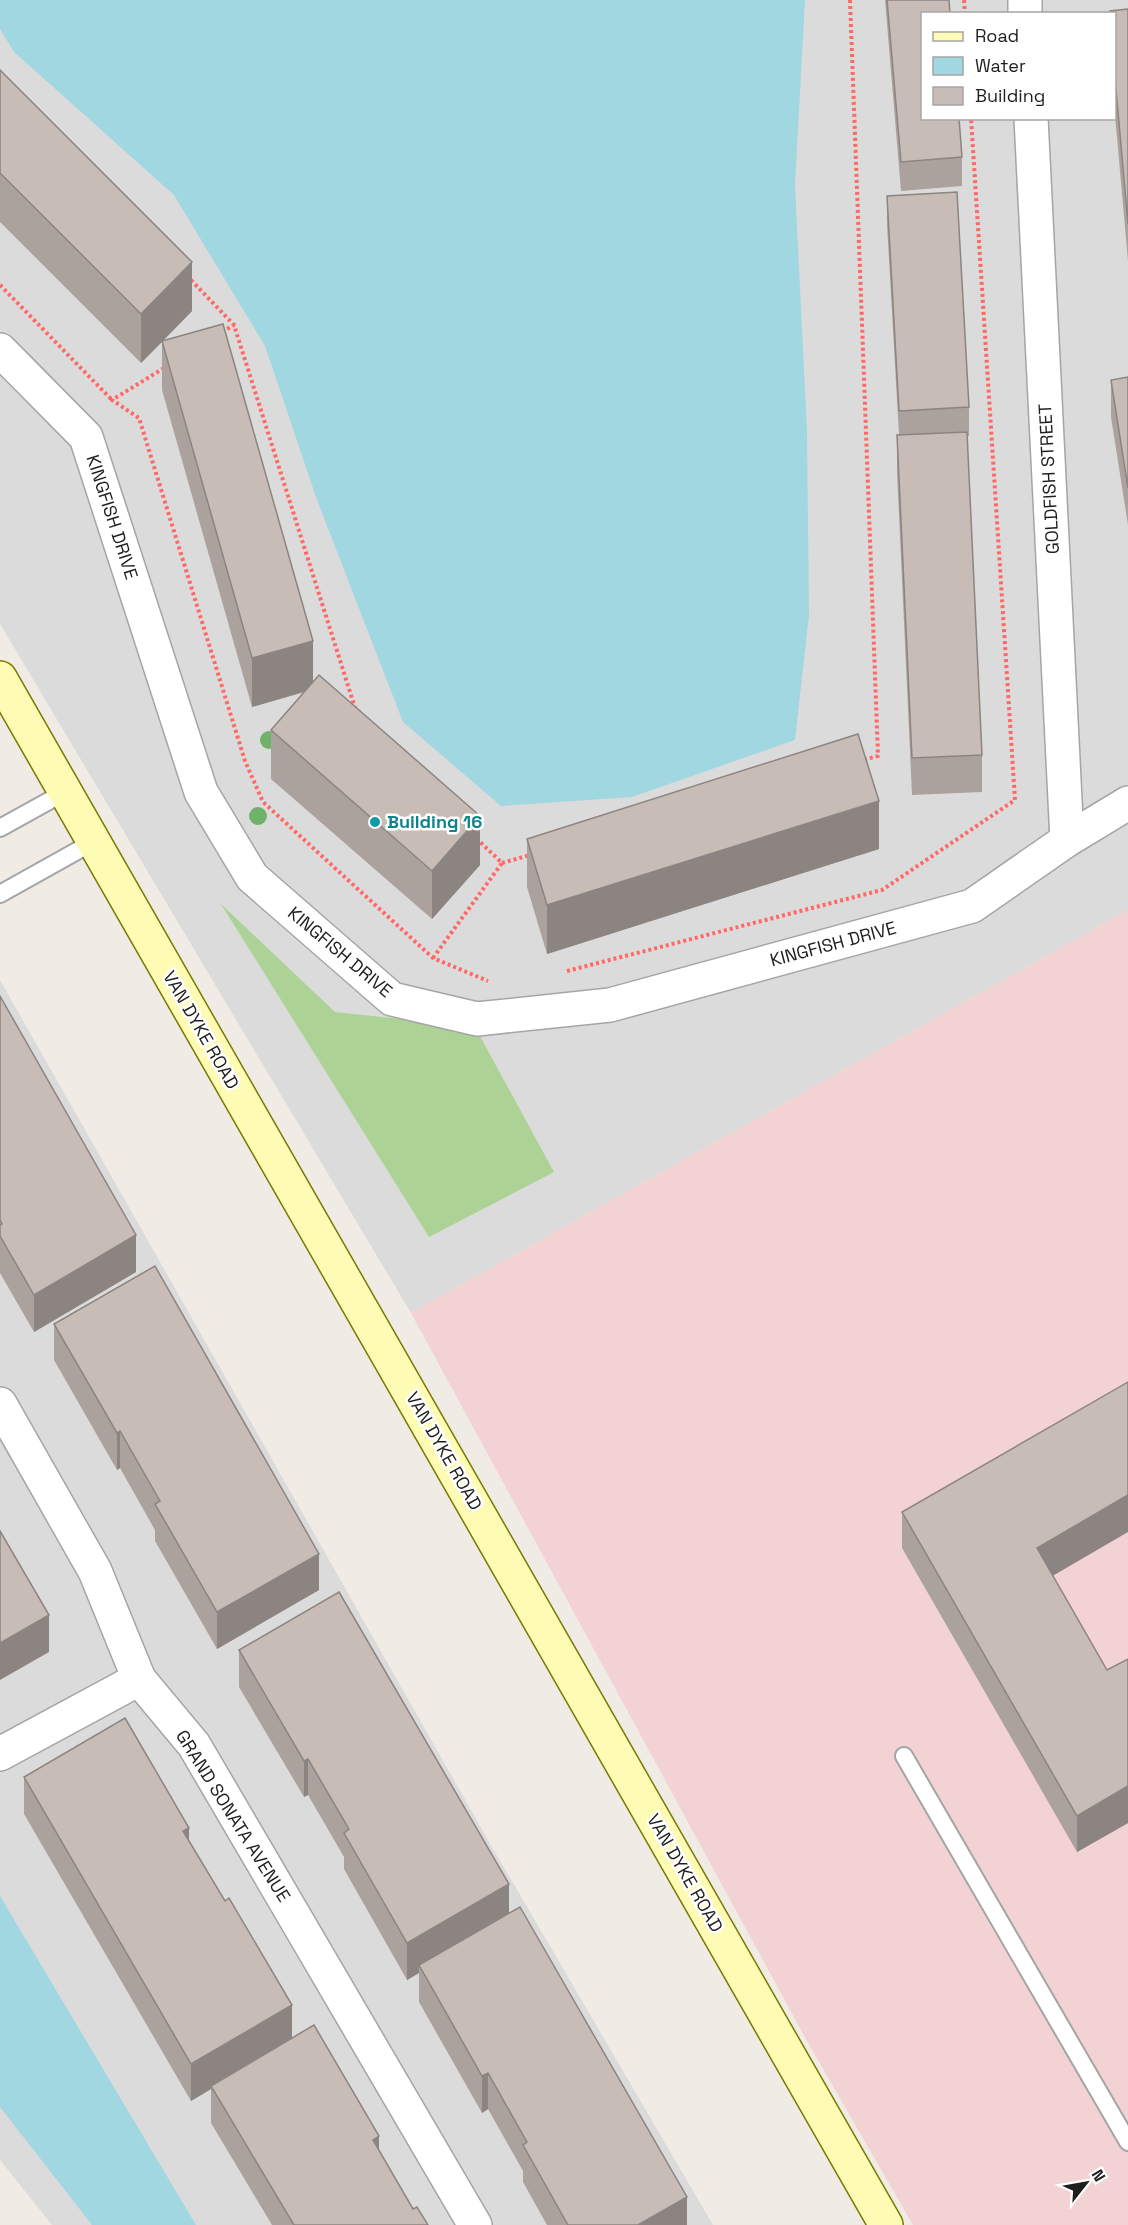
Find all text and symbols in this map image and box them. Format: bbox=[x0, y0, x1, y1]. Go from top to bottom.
legend bbox=[921, 12, 1116, 120]
text: Road bbox=[975, 24, 1019, 47]
text: Water bbox=[975, 54, 1026, 77]
text: Building bbox=[975, 84, 1045, 107]
street label: GOLDFISH STREET bbox=[1033, 403, 1064, 555]
street label: KINGFISH DRIVE bbox=[81, 452, 143, 582]
place label: Building 16 bbox=[387, 810, 482, 833]
marker: Building 16 bbox=[368, 815, 382, 829]
street label: KINGFISH DRIVE bbox=[283, 901, 397, 1002]
street label: KINGFISH DRIVE bbox=[767, 916, 899, 971]
street label: VAN DYKE ROAD bbox=[158, 967, 245, 1093]
street label: VAN DYKE ROAD bbox=[401, 1388, 488, 1514]
street label: GRAND SONATA AVENUE bbox=[171, 1725, 296, 1906]
street label: VAN DYKE ROAD bbox=[642, 1810, 729, 1936]
north arrow bbox=[1056, 2153, 1116, 2213]
text: N bbox=[1087, 2166, 1110, 2186]

